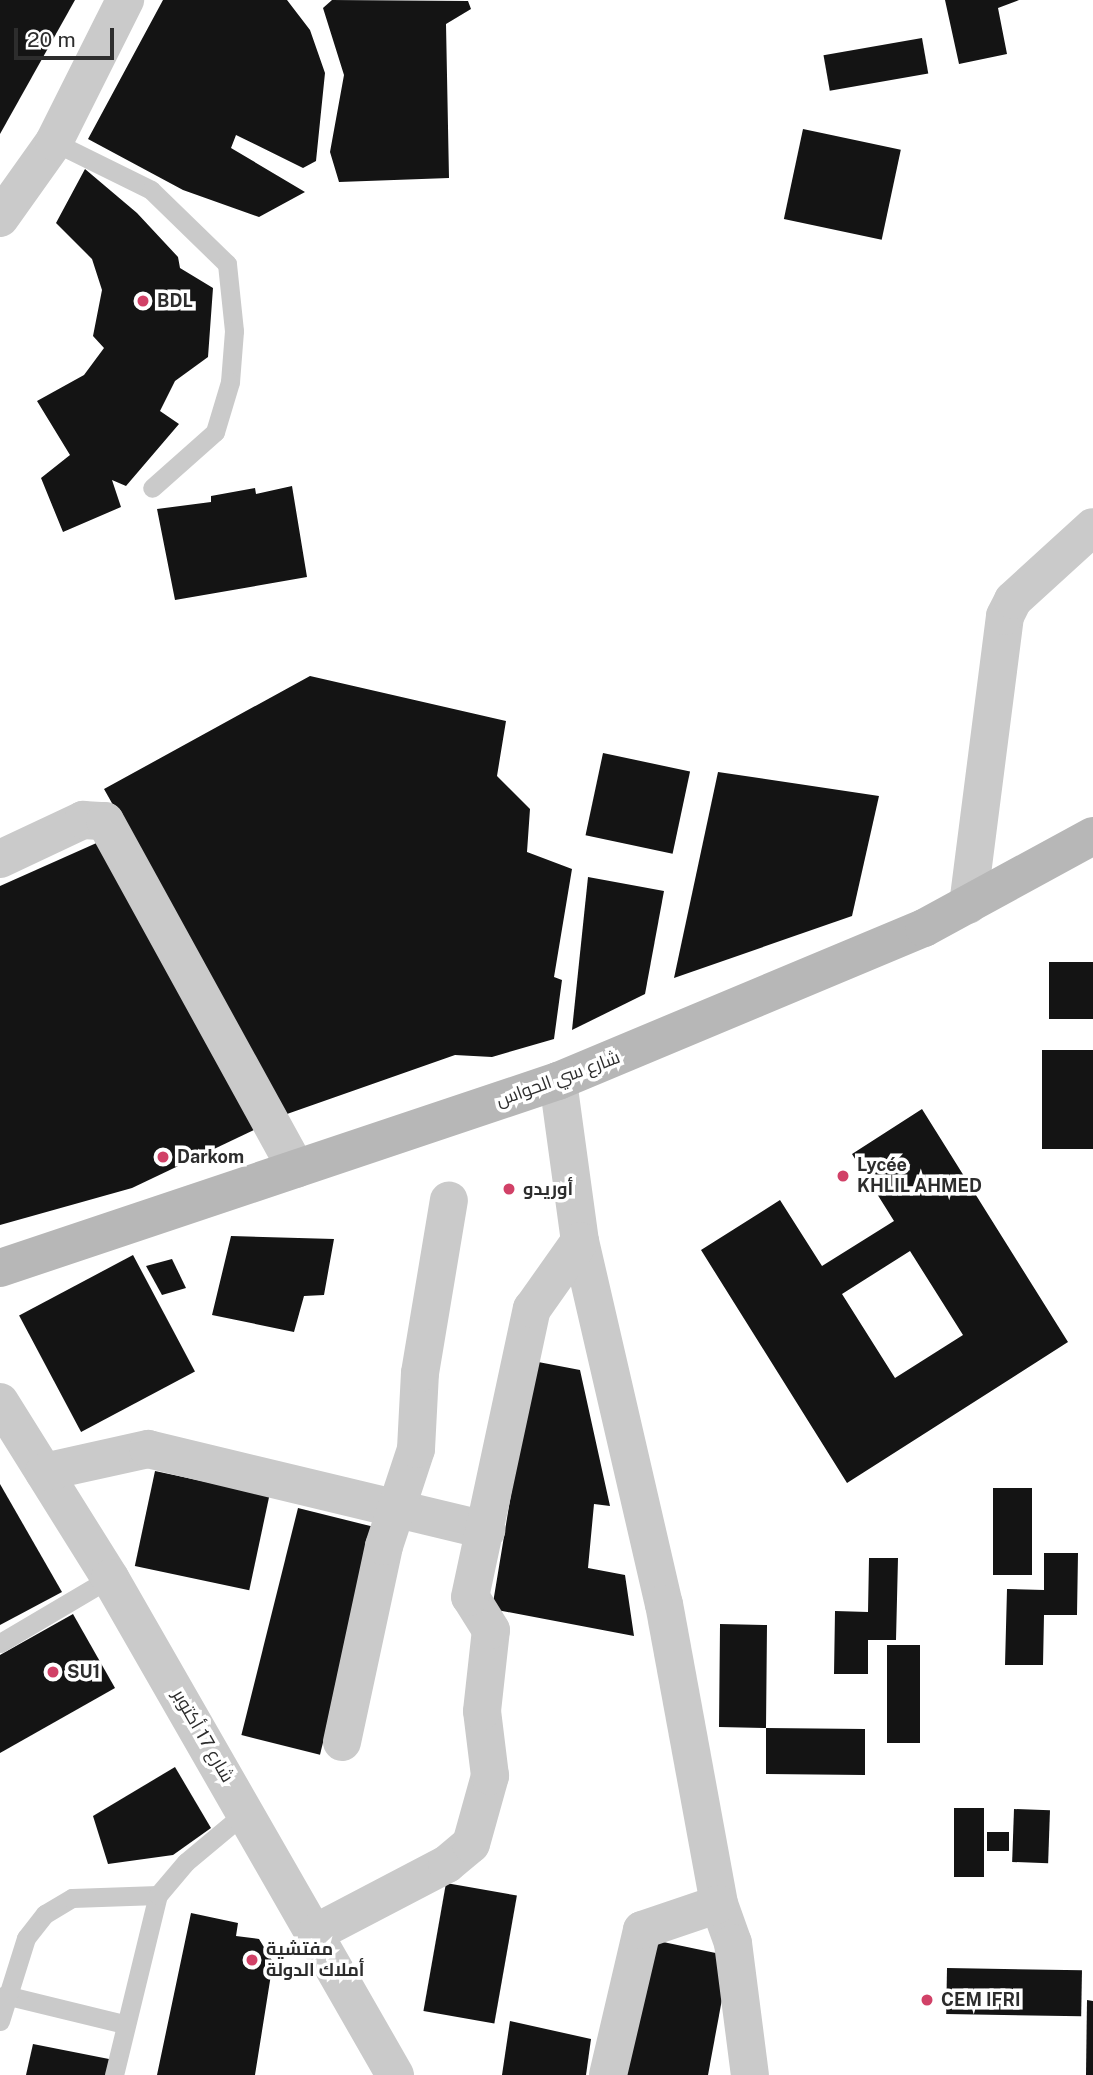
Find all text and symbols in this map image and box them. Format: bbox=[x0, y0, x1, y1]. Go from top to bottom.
scale bar bbox=[18, 14, 117, 58]
text: 20 m bbox=[27, 27, 76, 52]
place label: BDL bbox=[157, 290, 193, 312]
marker: BDL bbox=[135, 293, 151, 309]
street label: شارع سي الحواس bbox=[493, 1047, 623, 1111]
place label: Darkom bbox=[177, 1146, 244, 1168]
marker: Darkom bbox=[155, 1149, 171, 1165]
place label: Lycée KHLIL AHMED bbox=[857, 1155, 982, 1198]
marker: Lycée KHLIL AHMED bbox=[835, 1168, 851, 1184]
place label: أوريدو bbox=[523, 1178, 573, 1200]
marker: أوريدو bbox=[501, 1181, 517, 1197]
place label: SU1 bbox=[67, 1661, 100, 1683]
marker: SU1 bbox=[45, 1664, 61, 1680]
street label: شارع 17 أكتوبر bbox=[168, 1686, 238, 1786]
place label: مفتشية أملاك الدولة bbox=[266, 1939, 364, 1982]
marker: مفتشية أملاك الدولة bbox=[244, 1952, 260, 1968]
place label: CEM IFRI bbox=[941, 1989, 1021, 2011]
marker: CEM IFRI bbox=[919, 1992, 935, 2008]

